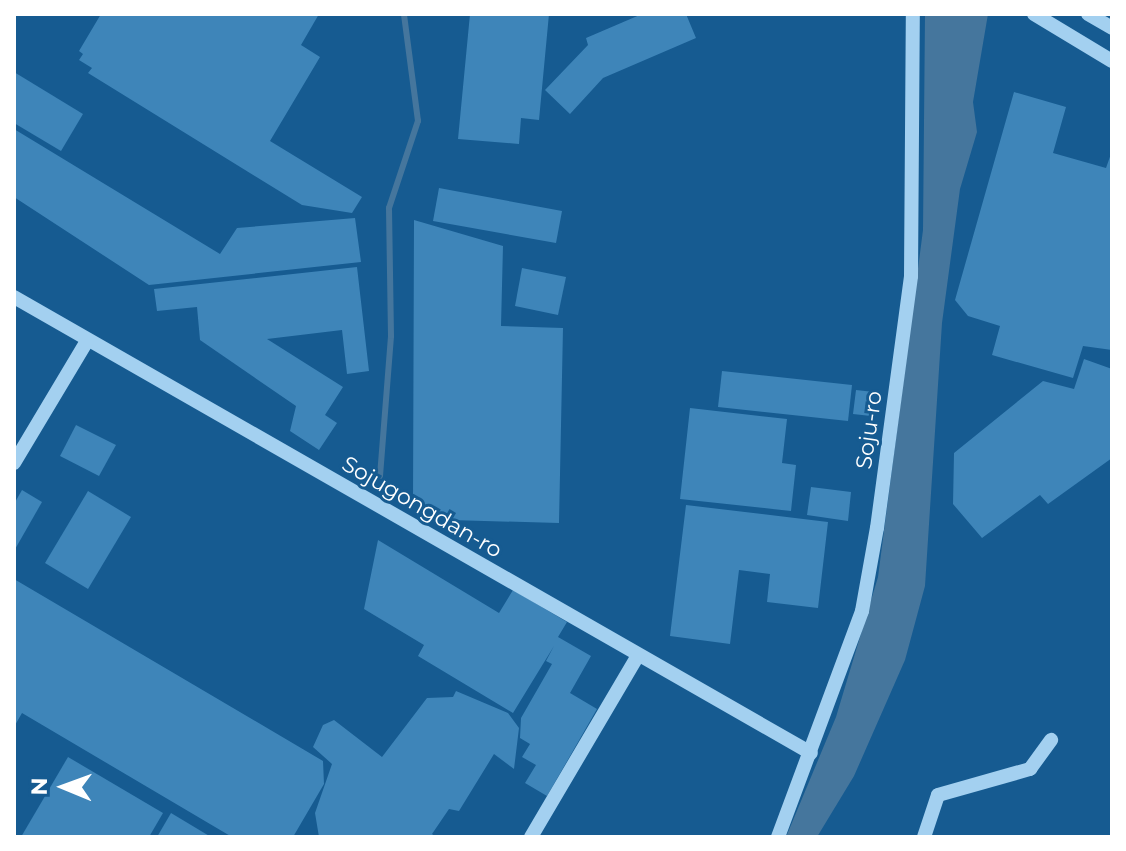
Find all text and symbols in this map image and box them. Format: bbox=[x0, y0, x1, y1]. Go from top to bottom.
street label: Soju-ro bbox=[850, 389, 888, 471]
street label: Sojugongdan-ro bbox=[337, 450, 507, 564]
north arrow bbox=[24, 747, 104, 827]
text: N bbox=[26, 777, 53, 796]

